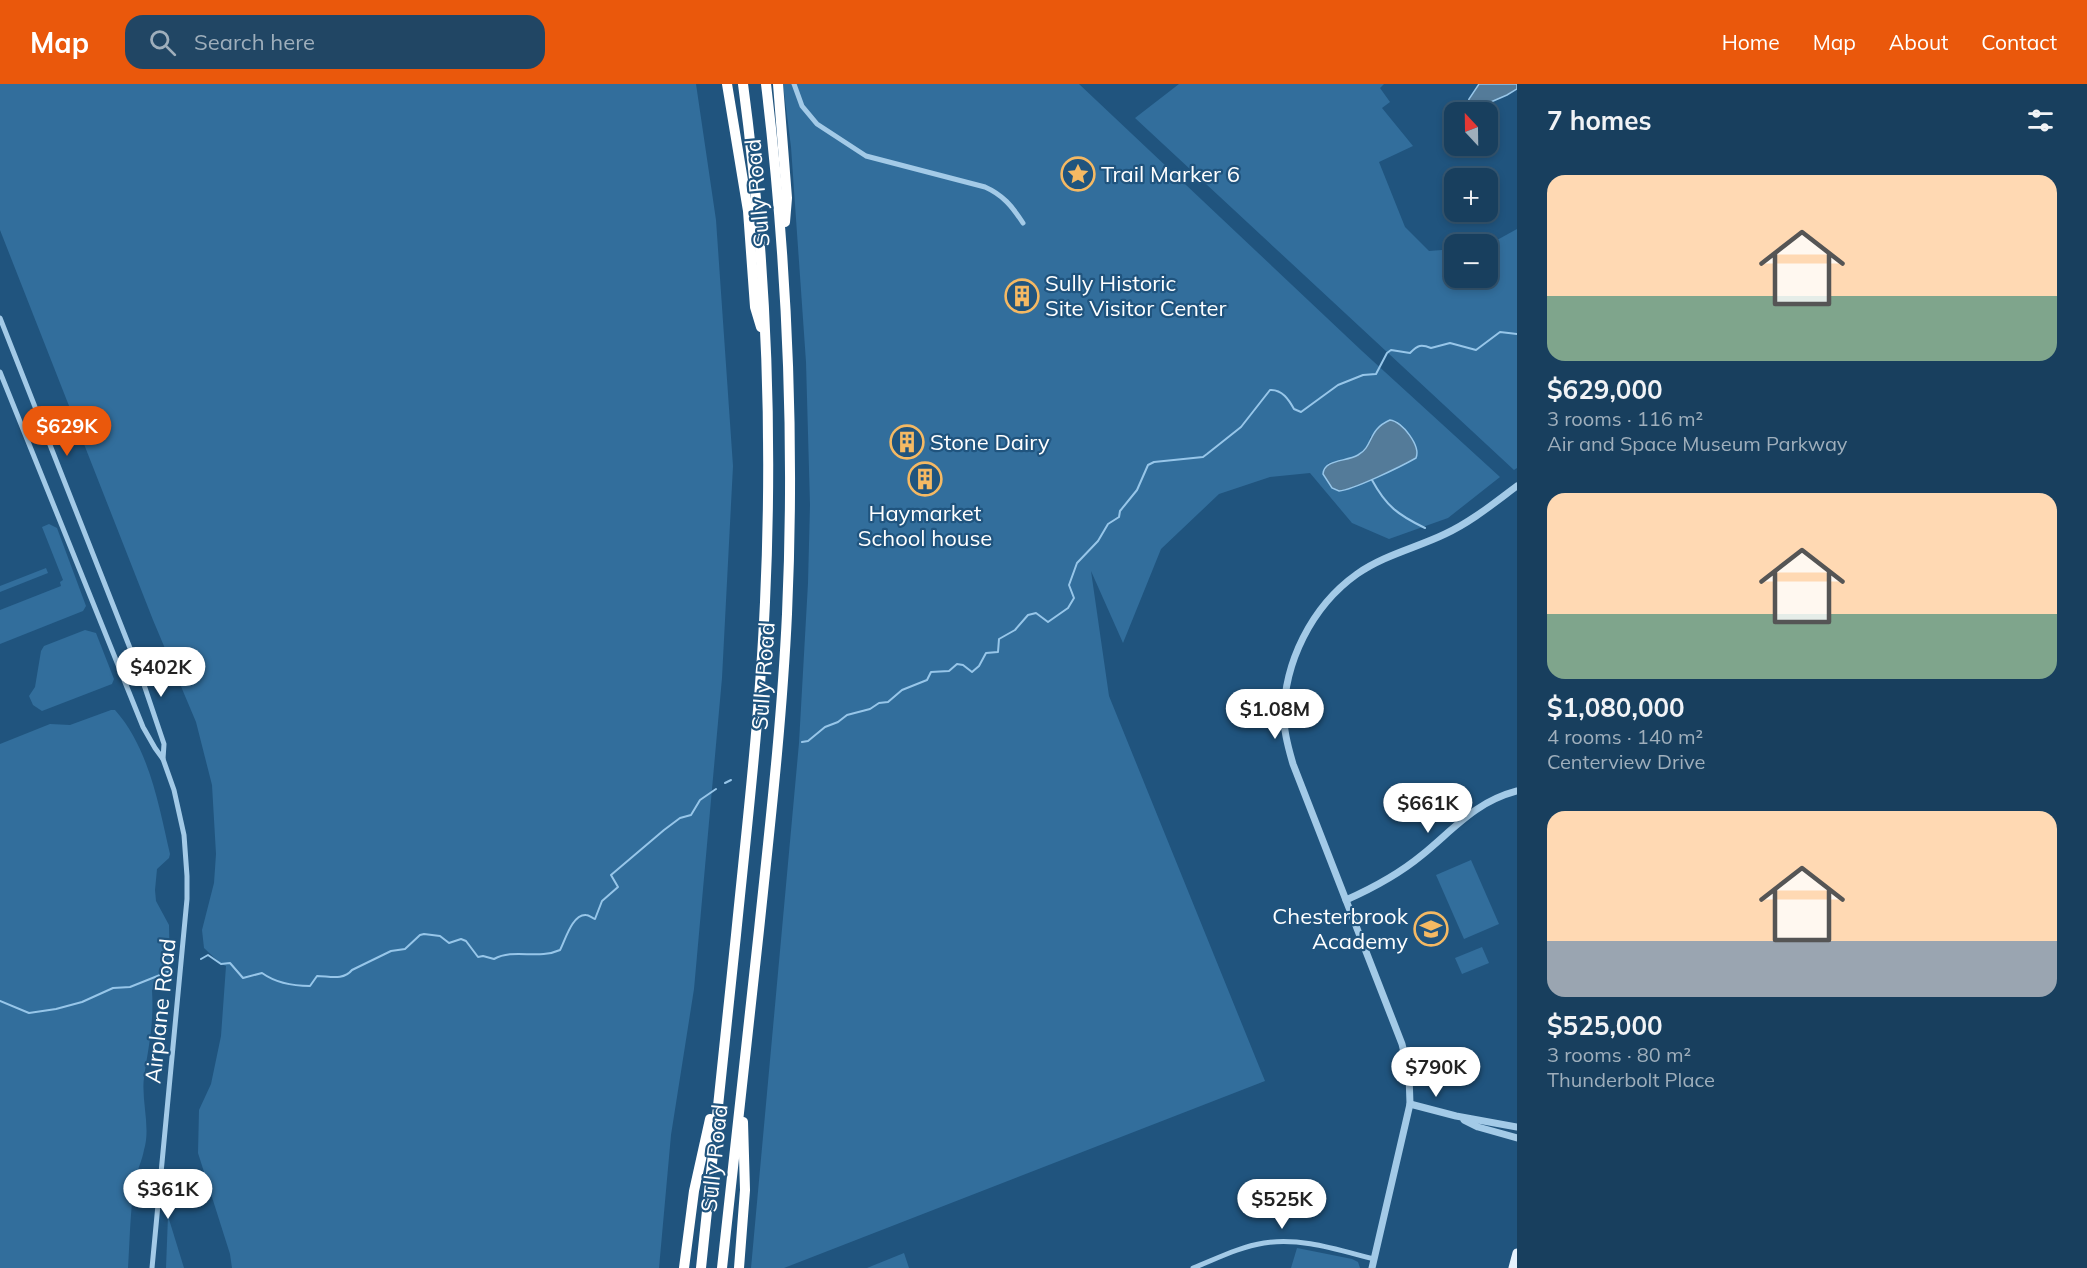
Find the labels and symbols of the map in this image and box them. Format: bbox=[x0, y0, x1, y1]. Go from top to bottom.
north arrow bbox=[1444, 102, 1498, 156]
street label: Sully Road bbox=[738, 138, 776, 248]
place icon: Trail Marker 6 bbox=[1060, 156, 1096, 192]
place label: Trail Marker 6 bbox=[1101, 160, 1240, 188]
place label: Sully Historic Site Visitor Center bbox=[1045, 269, 1227, 322]
building icon: Sully Historic Site Visitor Center bbox=[1004, 278, 1040, 314]
pin: $629K bbox=[25, 406, 109, 457]
building icon: Stone Dairy bbox=[889, 424, 925, 460]
place label: Stone Dairy bbox=[930, 428, 1050, 456]
building icon: Haymarket School house bbox=[907, 461, 943, 497]
place label: Haymarket School house bbox=[858, 499, 992, 552]
street label: Sully Road bbox=[745, 621, 781, 731]
pin: $402K bbox=[119, 647, 203, 698]
pin: $1.08M bbox=[1226, 689, 1324, 740]
pin: $661K bbox=[1386, 783, 1470, 834]
place label: Chesterbrook Academy bbox=[1272, 902, 1409, 955]
school or university icon: Chesterbrook Academy bbox=[1413, 911, 1449, 947]
street label: Airplane Road bbox=[138, 937, 182, 1085]
pin: $790K bbox=[1394, 1047, 1478, 1098]
street label: Sully Road bbox=[694, 1103, 734, 1213]
pin: $361K bbox=[126, 1169, 210, 1220]
pin: $525K bbox=[1240, 1179, 1324, 1230]

